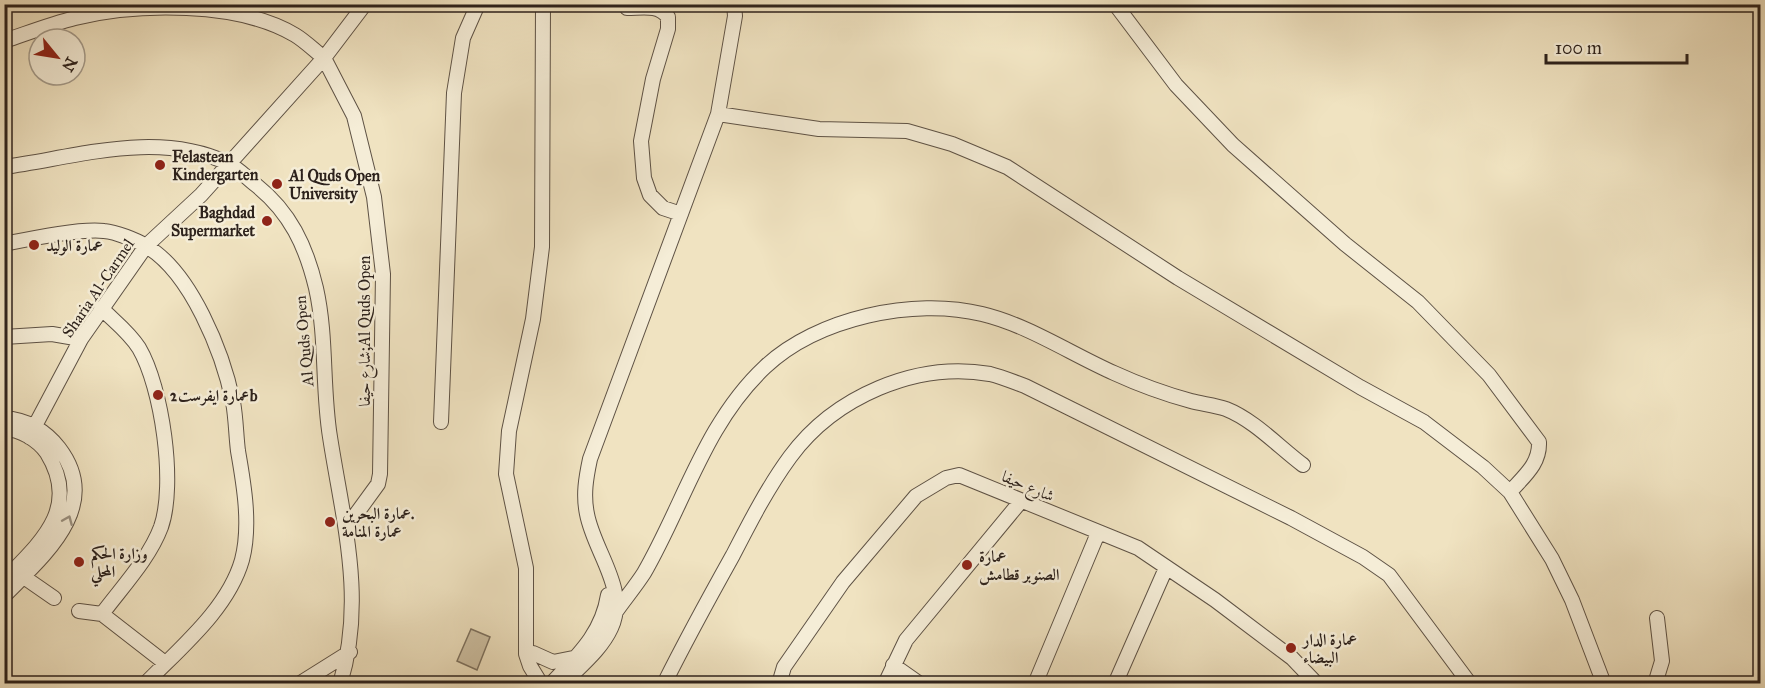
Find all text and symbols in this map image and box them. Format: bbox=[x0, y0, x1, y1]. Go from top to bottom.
north arrow bbox=[27, 27, 87, 87]
scale bar bbox=[1546, 27, 1687, 65]
text: 100 m bbox=[1555, 37, 1602, 59]
text: N bbox=[58, 54, 81, 75]
place label: Felastean Kindergarten bbox=[172, 147, 259, 185]
marker: Felastean Kindergarten bbox=[153, 158, 167, 172]
place label: Al Quds Open University bbox=[288, 166, 381, 204]
marker: Al Quds Open University bbox=[270, 177, 284, 191]
place label: Baghdad Supermarket bbox=[171, 203, 256, 241]
marker: Baghdad Supermarket bbox=[260, 214, 274, 228]
street label: Sharia Al-Carmel bbox=[58, 234, 138, 341]
place label: عمارة الوليد bbox=[46, 236, 103, 256]
marker: عمارة الوليد bbox=[27, 238, 41, 252]
street label: شارع حيفا;Al Quds Open bbox=[355, 255, 378, 407]
street label: Al Quds Open bbox=[291, 294, 318, 388]
place label: عمارة ايفرست2b bbox=[170, 386, 258, 406]
marker: عمارة ايفرست2b bbox=[151, 388, 165, 402]
street label: شارع حيفا bbox=[997, 466, 1057, 509]
place label: عمارة البحرين. عمارة المنامة bbox=[342, 504, 414, 541]
one-way arrow bbox=[61, 515, 73, 526]
marker: عمارة البحرين. عمارة المنامة bbox=[323, 515, 337, 529]
place label: وزارة الحكم المحلي bbox=[90, 544, 148, 587]
place label: عمارة الصنوبر قطامش bbox=[979, 547, 1059, 586]
marker: وزارة الحكم المحلي bbox=[72, 555, 86, 569]
marker: عمارة الصنوبر قطامش bbox=[960, 558, 974, 572]
place label: عمارة الدار البيضاء bbox=[1301, 630, 1357, 667]
marker: عمارة الدار البيضاء bbox=[1284, 641, 1298, 655]

